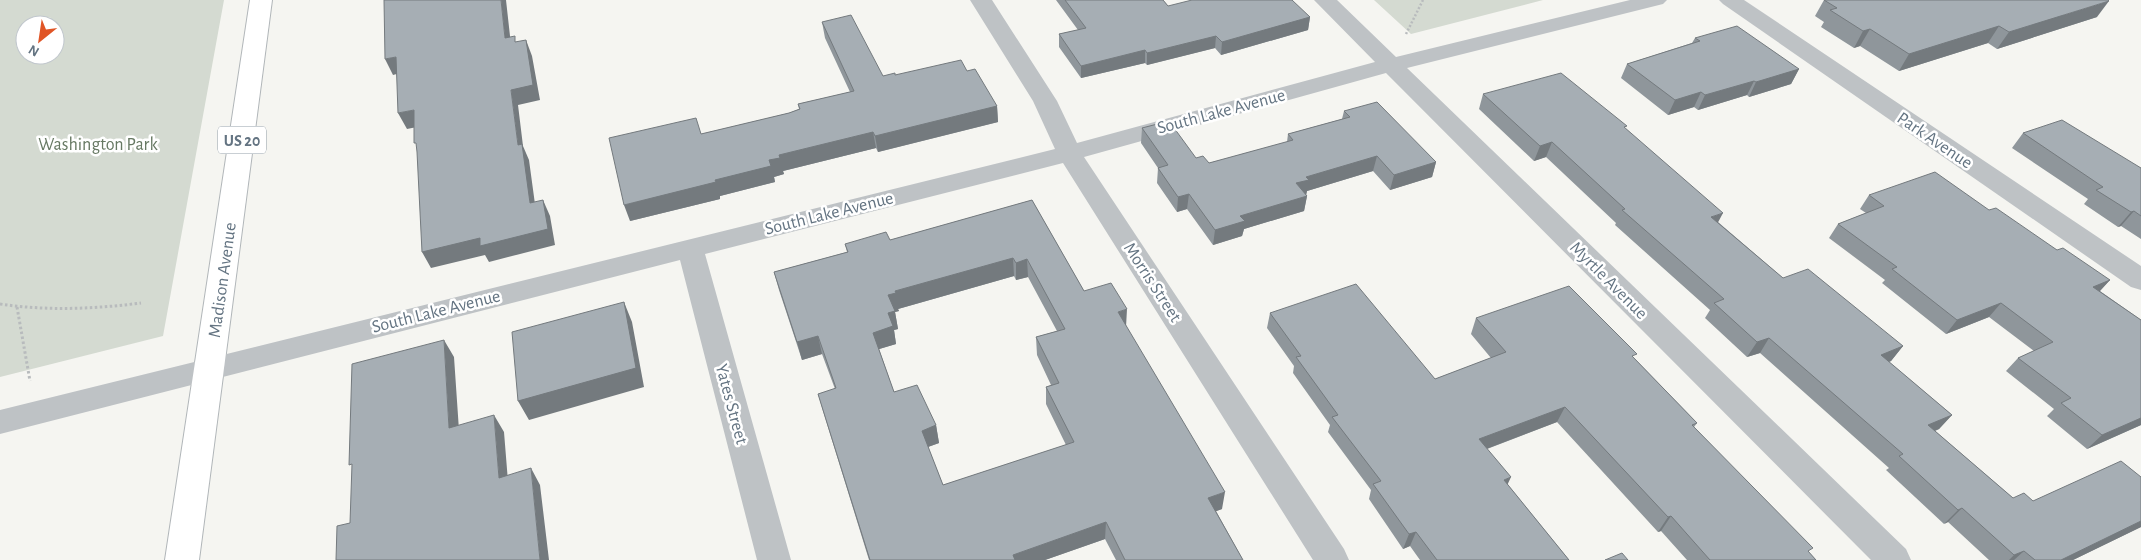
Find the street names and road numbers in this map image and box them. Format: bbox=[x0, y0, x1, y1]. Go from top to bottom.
street label: South Lake Avenue bbox=[1155, 86, 1287, 138]
street label: Park Avenue bbox=[1894, 109, 1975, 172]
road number: US 20 bbox=[218, 126, 266, 154]
street label: South Lake Avenue bbox=[763, 189, 895, 239]
street label: Madison Avenue bbox=[206, 221, 240, 339]
street label: Myrtle Avenue bbox=[1566, 239, 1650, 323]
street label: Morris Street bbox=[1120, 240, 1184, 326]
street label: South Lake Avenue bbox=[370, 287, 502, 337]
street label: Yates Street bbox=[712, 362, 750, 447]

